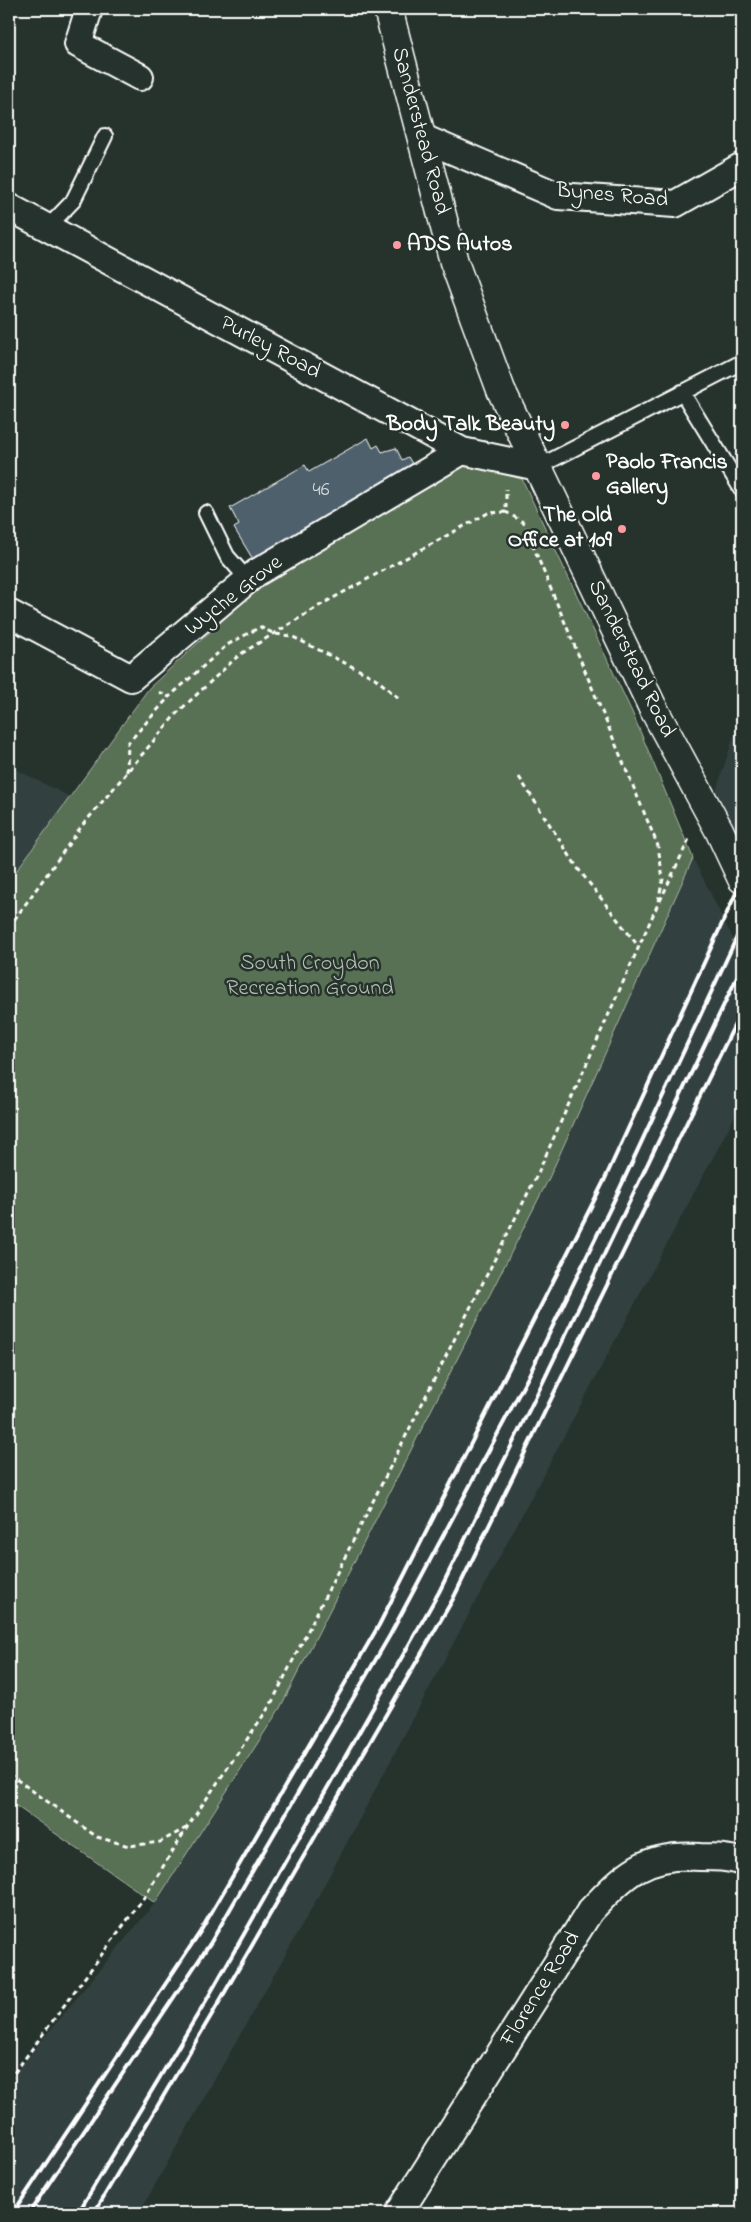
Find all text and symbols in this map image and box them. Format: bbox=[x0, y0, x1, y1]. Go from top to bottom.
street label: Sanderstead Road bbox=[382, 44, 458, 218]
street label: Bynes Road bbox=[554, 175, 669, 218]
place label: ADS Autos bbox=[407, 229, 512, 261]
marker: ADS Autos bbox=[391, 239, 403, 251]
street label: Purley Road bbox=[214, 308, 326, 389]
place label: Body Talk Beauty bbox=[386, 409, 555, 442]
marker: Body Talk Beauty bbox=[559, 419, 571, 431]
place label: Paolo Francis Gallery bbox=[606, 447, 728, 505]
marker: Paolo Francis Gallery bbox=[590, 470, 602, 482]
house number: 46 bbox=[312, 476, 330, 505]
place label: The Old Office at 109 bbox=[508, 500, 613, 557]
marker: The Old Office at 109 bbox=[616, 523, 628, 535]
street label: Wyche Grove bbox=[178, 547, 291, 645]
street label: Sanderstead Road bbox=[579, 575, 683, 743]
park label: South Croydon Recreation Ground bbox=[226, 948, 394, 1005]
street label: Florence Road bbox=[492, 1925, 589, 2053]

